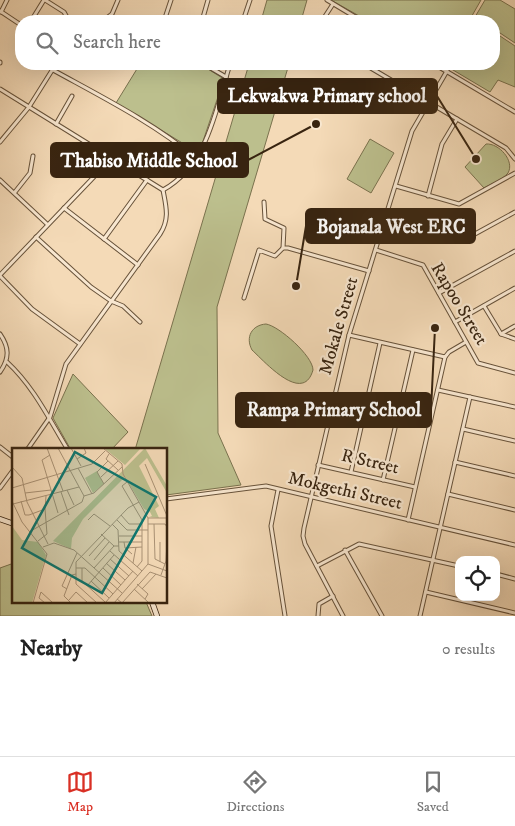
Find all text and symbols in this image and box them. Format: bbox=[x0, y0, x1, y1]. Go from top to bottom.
search box bbox=[15, 15, 500, 70]
icon: search bbox=[33, 29, 61, 57]
text: Search here bbox=[73, 31, 161, 54]
callout: Lekwakwa Primary school bbox=[218, 79, 437, 113]
text: Lekwakwa Primary school bbox=[228, 85, 427, 108]
callout: Thabiso Middle School bbox=[51, 143, 248, 177]
text: Thabiso Middle School bbox=[60, 150, 238, 173]
callout: Bojanala West ERC bbox=[306, 209, 475, 243]
text: Bojanala West ERC bbox=[316, 216, 466, 240]
street label: Rapoo Street bbox=[426, 259, 492, 350]
street label: Mokale Street bbox=[315, 274, 364, 377]
callout: Rampa Primary School bbox=[236, 393, 431, 427]
text: Rampa Primary School bbox=[247, 399, 421, 422]
street label: R Street bbox=[339, 445, 401, 479]
inset map bbox=[12, 448, 168, 604]
street label: Mokgethi Street bbox=[286, 467, 404, 515]
map controls bbox=[455, 556, 500, 601]
button: locate bbox=[455, 556, 500, 601]
text: Nearby bbox=[20, 636, 82, 662]
text: 0 results bbox=[442, 639, 495, 659]
tab: Map bbox=[66, 768, 94, 816]
tab: Directions bbox=[226, 768, 284, 816]
tab: Saved bbox=[417, 768, 449, 816]

